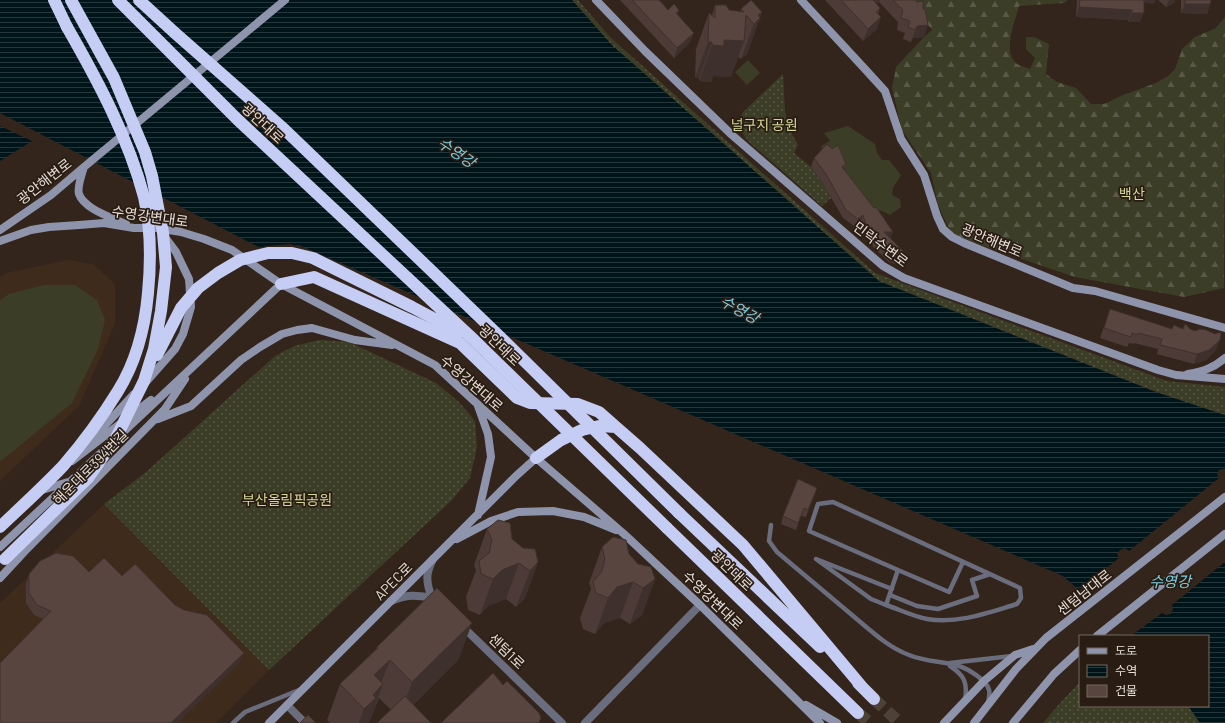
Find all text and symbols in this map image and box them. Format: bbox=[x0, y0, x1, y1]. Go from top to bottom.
street label: 광안대로 bbox=[238, 99, 288, 147]
park label: 널구지 공원 bbox=[730, 116, 798, 133]
water label: 수영강 bbox=[435, 133, 481, 172]
street label: 광안해변로 bbox=[13, 154, 75, 208]
park label: 백산 bbox=[1119, 185, 1145, 202]
street label: 수영강변대로 bbox=[111, 202, 190, 230]
street label: 민락수변로 bbox=[850, 218, 912, 270]
street label: 광안해변로 bbox=[959, 220, 1025, 260]
water label: 수영강 bbox=[718, 291, 764, 328]
street label: 광안대로 bbox=[476, 321, 525, 369]
street label: 수영강변대로 bbox=[437, 351, 507, 415]
street label: 해운대로394번길 bbox=[49, 426, 131, 508]
park label: 부산올림픽공원 bbox=[242, 491, 332, 508]
street label: 광안대로 bbox=[708, 546, 757, 594]
street label: APEC로 bbox=[370, 558, 416, 604]
street label: 센텀남대로 bbox=[1053, 565, 1115, 619]
street label: 수영강변대로 bbox=[679, 567, 747, 633]
water label: 수영강 bbox=[1149, 572, 1193, 590]
street label: 센텀1로 bbox=[485, 630, 529, 672]
legend bbox=[1079, 635, 1209, 707]
text: 도로 bbox=[1115, 643, 1137, 657]
text: 수역 bbox=[1115, 663, 1137, 677]
text: 건물 bbox=[1115, 683, 1137, 697]

